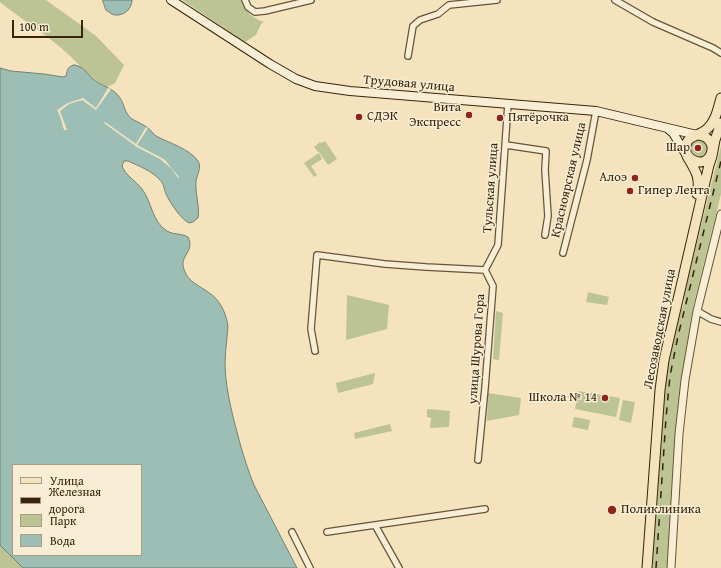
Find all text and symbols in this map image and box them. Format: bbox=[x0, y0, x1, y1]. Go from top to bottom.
scale bar bbox=[14, 12, 85, 38]
text: 100 m bbox=[19, 18, 49, 35]
street label: Трудовая улица bbox=[363, 72, 455, 96]
place label: Вита Экспресс bbox=[409, 100, 461, 131]
place label: СДЭК bbox=[367, 109, 398, 125]
marker: Вита Экспресс bbox=[464, 110, 474, 120]
place label: Пятёрочка bbox=[508, 110, 569, 126]
marker: СДЭК bbox=[354, 112, 364, 122]
marker: Пятёрочка bbox=[495, 113, 505, 123]
street label: Красноярская улица bbox=[548, 121, 590, 239]
place label: Шар bbox=[666, 140, 690, 156]
street label: Тульская улица bbox=[480, 142, 502, 234]
marker: Шар bbox=[693, 143, 703, 153]
place label: Алоэ bbox=[599, 170, 627, 186]
marker: Алоэ bbox=[630, 173, 640, 183]
place label: Гипер Лента bbox=[638, 183, 710, 199]
marker: Гипер Лента bbox=[625, 186, 635, 196]
street label: Лесозаводская улица bbox=[641, 268, 679, 390]
street label: улица Шурова Гора bbox=[465, 293, 489, 405]
place label: Школа № 14 bbox=[529, 390, 597, 406]
marker: Школа № 14 bbox=[600, 393, 610, 403]
legend bbox=[12, 464, 142, 556]
text: Улица bbox=[50, 472, 84, 489]
text: Железная дорога bbox=[49, 483, 101, 517]
place label: Поликлиника bbox=[621, 502, 701, 518]
marker: Поликлиника bbox=[606, 504, 618, 516]
text: Парк bbox=[50, 512, 76, 529]
text: Вода bbox=[50, 532, 75, 549]

